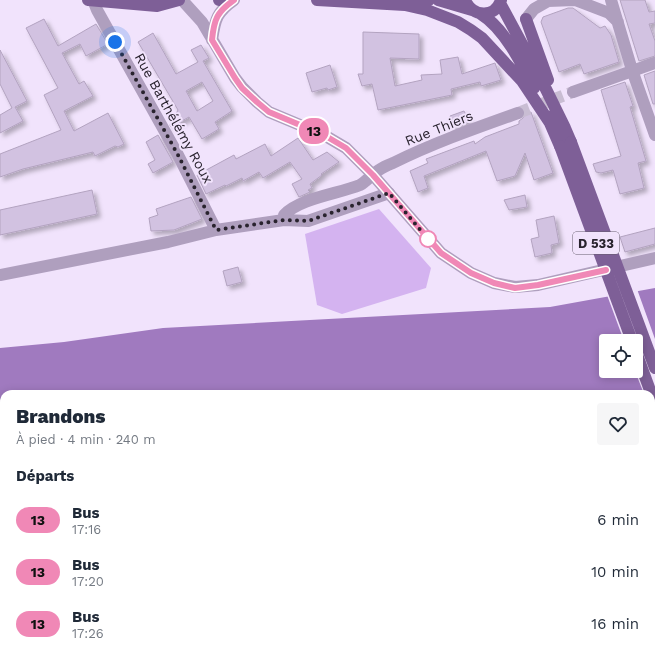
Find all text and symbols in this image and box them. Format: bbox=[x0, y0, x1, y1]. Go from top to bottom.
your location bbox=[105, 32, 125, 52]
street label: Rue Barthélémy Roux bbox=[132, 50, 216, 186]
street label: Rue Thiers bbox=[403, 107, 475, 149]
line badge: 13 bbox=[296, 118, 332, 144]
text: 13 bbox=[307, 123, 321, 139]
unlabelled marker bbox=[419, 230, 437, 248]
road number: D 533 bbox=[573, 232, 619, 254]
map controls bbox=[599, 334, 643, 378]
button: locate bbox=[599, 334, 643, 378]
button: heart bbox=[597, 403, 639, 445]
text: Brandons bbox=[16, 405, 106, 428]
text: À pied · 4 min · 240 m bbox=[16, 432, 156, 447]
text: Départs bbox=[16, 467, 74, 485]
text: Bus bbox=[72, 504, 100, 522]
text: 6 min bbox=[597, 511, 639, 529]
text: 13 bbox=[31, 512, 45, 528]
text: 17:16 bbox=[72, 522, 101, 537]
text: Bus bbox=[72, 556, 100, 574]
text: 10 min bbox=[591, 563, 639, 581]
text: 13 bbox=[31, 564, 45, 580]
text: 17:20 bbox=[72, 574, 104, 589]
text: Bus bbox=[72, 608, 100, 626]
text: 16 min bbox=[591, 615, 639, 633]
text: 13 bbox=[31, 616, 45, 632]
text: 17:26 bbox=[72, 626, 104, 641]

